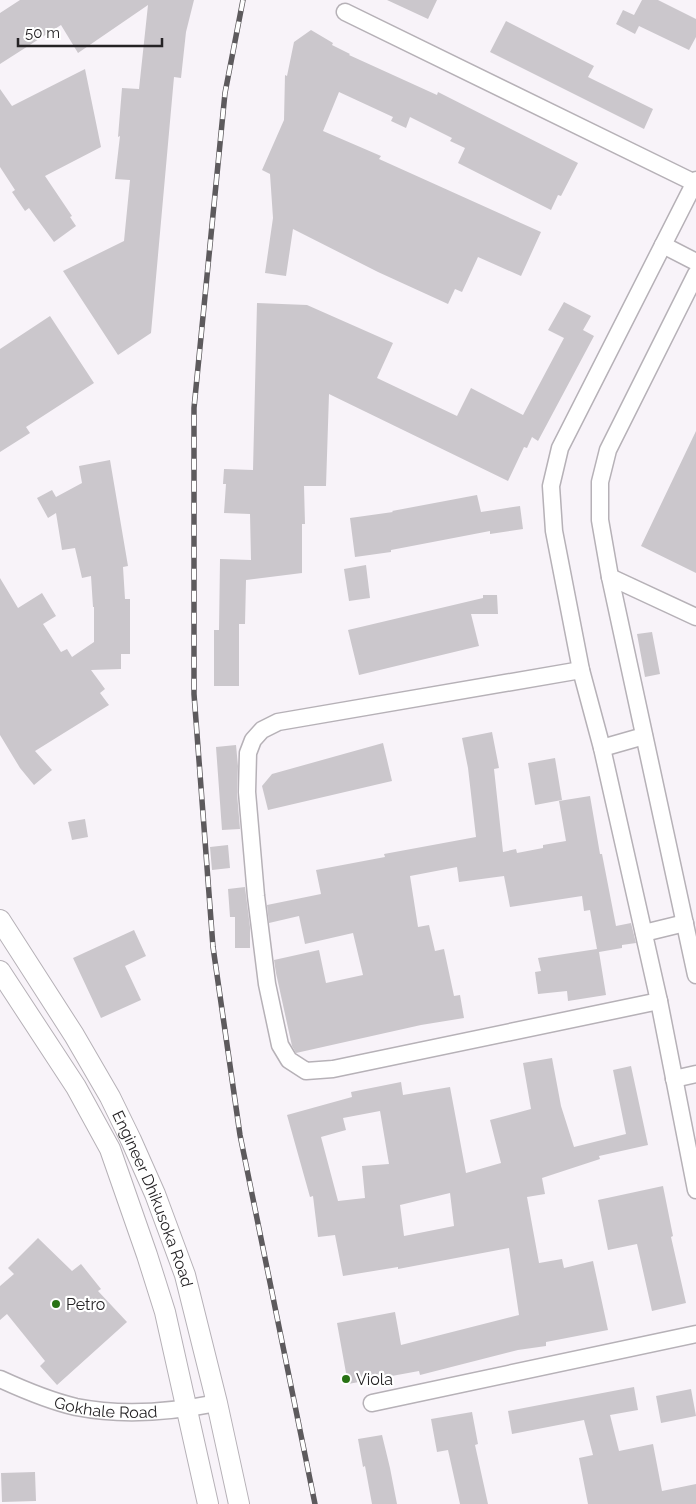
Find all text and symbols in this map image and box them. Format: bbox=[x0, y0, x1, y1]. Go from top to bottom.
scale bar bbox=[18, 15, 161, 47]
text: 50 m bbox=[25, 24, 60, 42]
street label: Engineer Dhikusoka Road bbox=[108, 1107, 197, 1289]
place label: Petro bbox=[66, 1295, 105, 1314]
marker: Petro bbox=[50, 1298, 62, 1310]
place label: Viola bbox=[356, 1370, 393, 1389]
marker: Viola bbox=[340, 1373, 352, 1385]
street label: Gokhale Road bbox=[52, 1392, 158, 1422]

